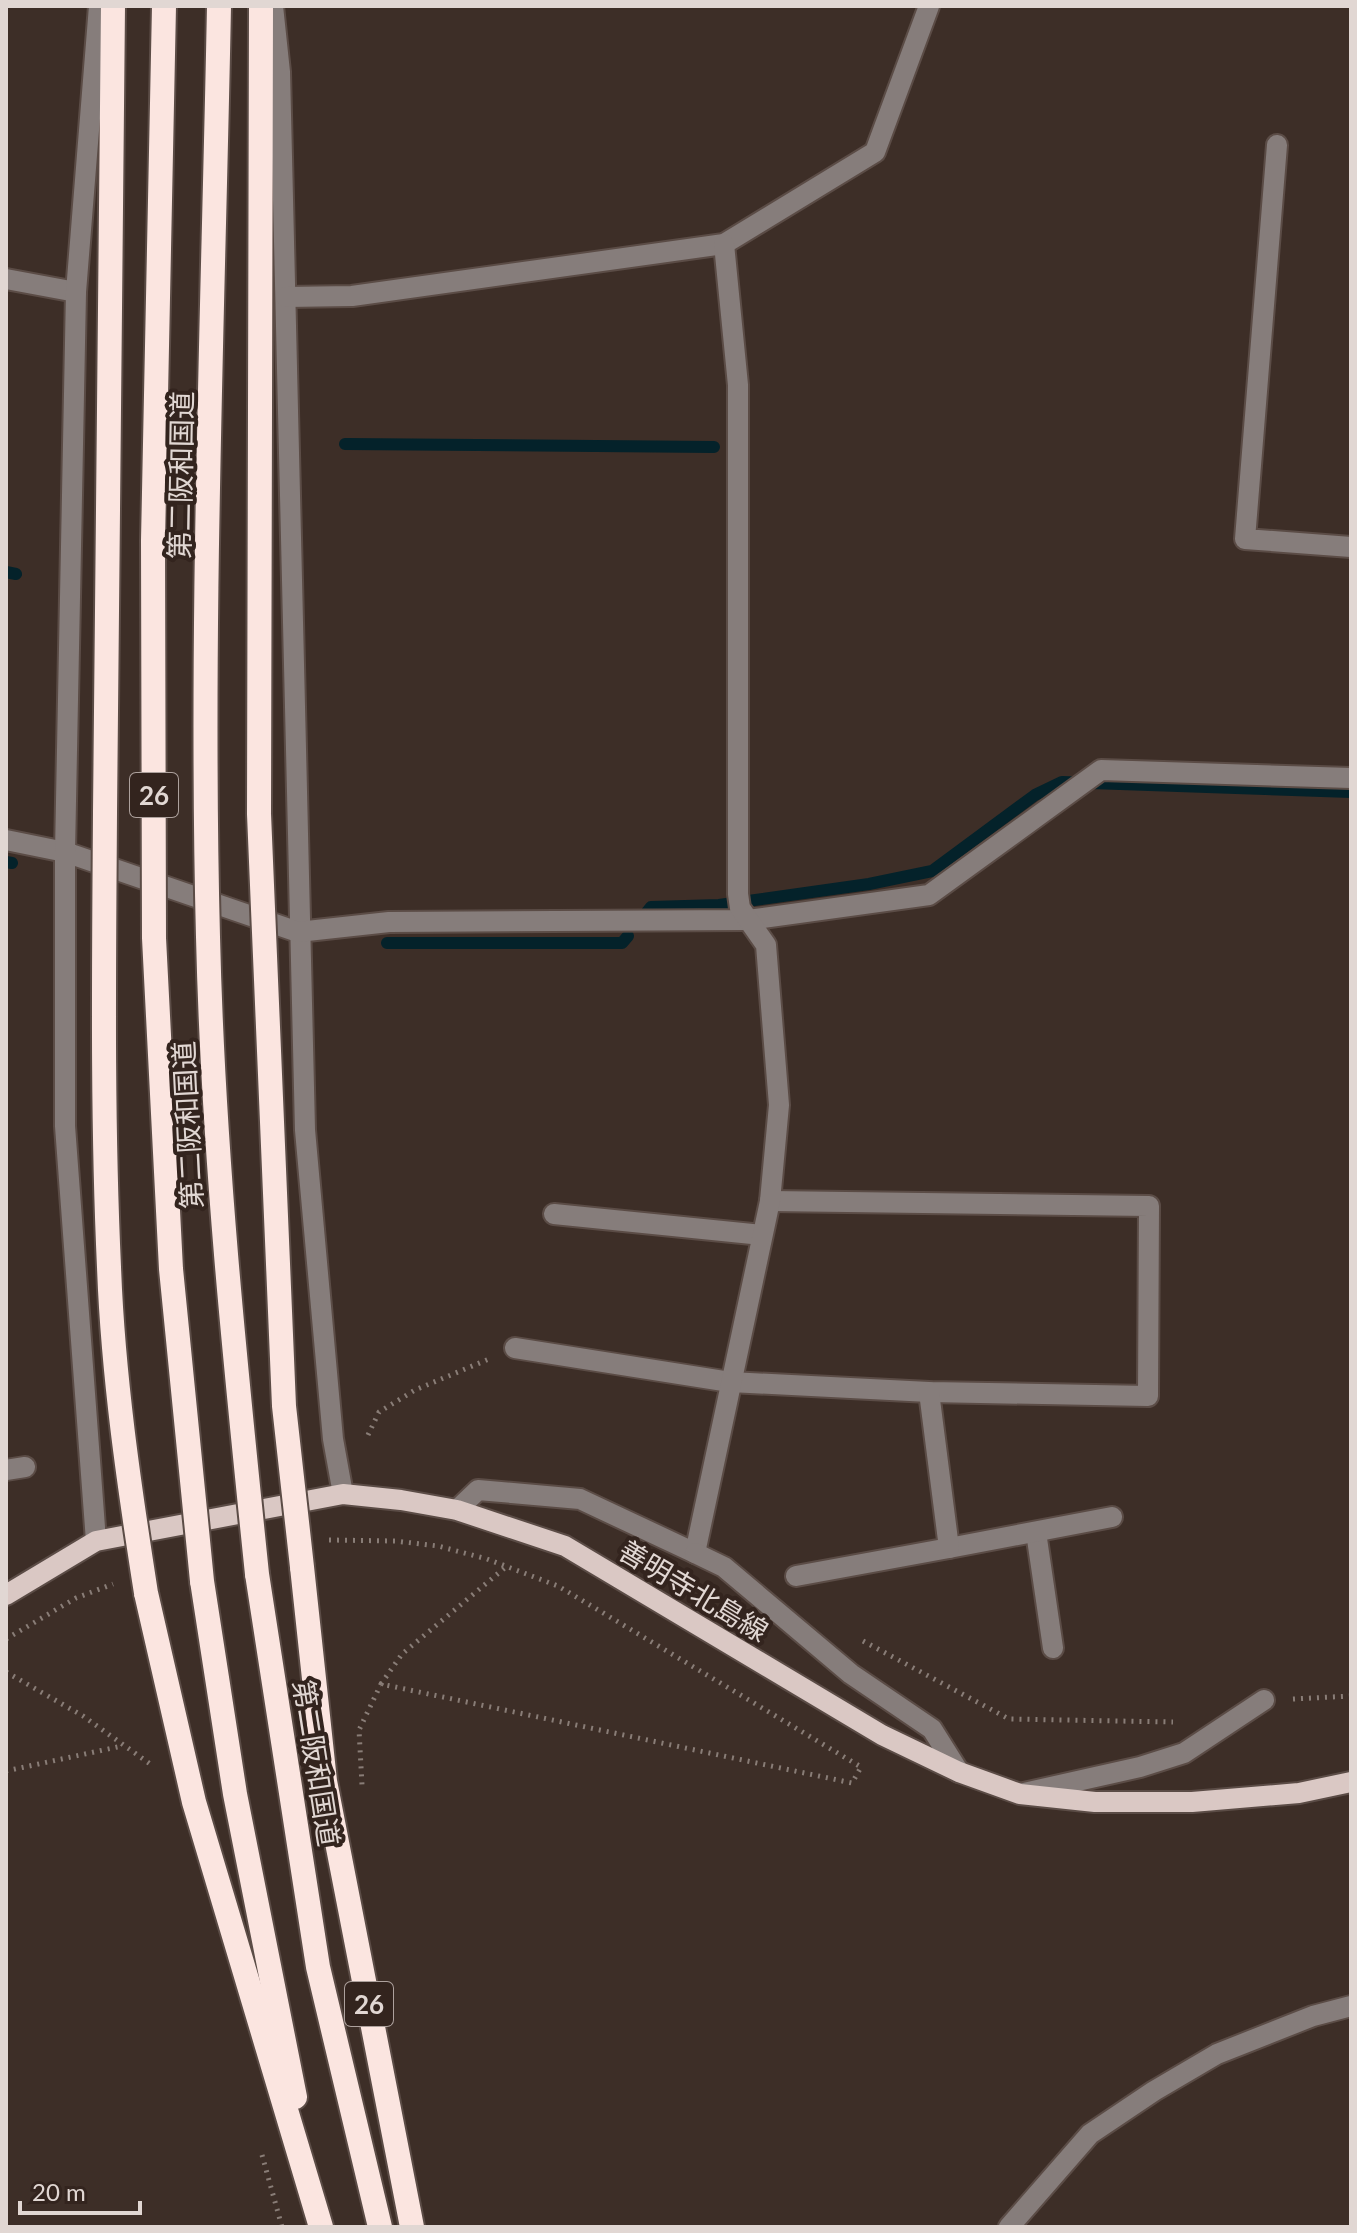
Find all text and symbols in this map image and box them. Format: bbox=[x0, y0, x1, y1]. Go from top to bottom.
street label: 第二阪和国道 bbox=[162, 391, 198, 559]
road number: 26 bbox=[130, 773, 178, 817]
street label: 第二阪和国道 bbox=[166, 1040, 208, 1210]
street label: 善明寺北島線 bbox=[613, 1532, 775, 1648]
street label: 第二阪和国道 bbox=[287, 1677, 347, 1849]
road number: 26 bbox=[345, 1982, 393, 2026]
scale bar bbox=[20, 2165, 140, 2215]
text: 20 m bbox=[32, 2177, 86, 2206]

